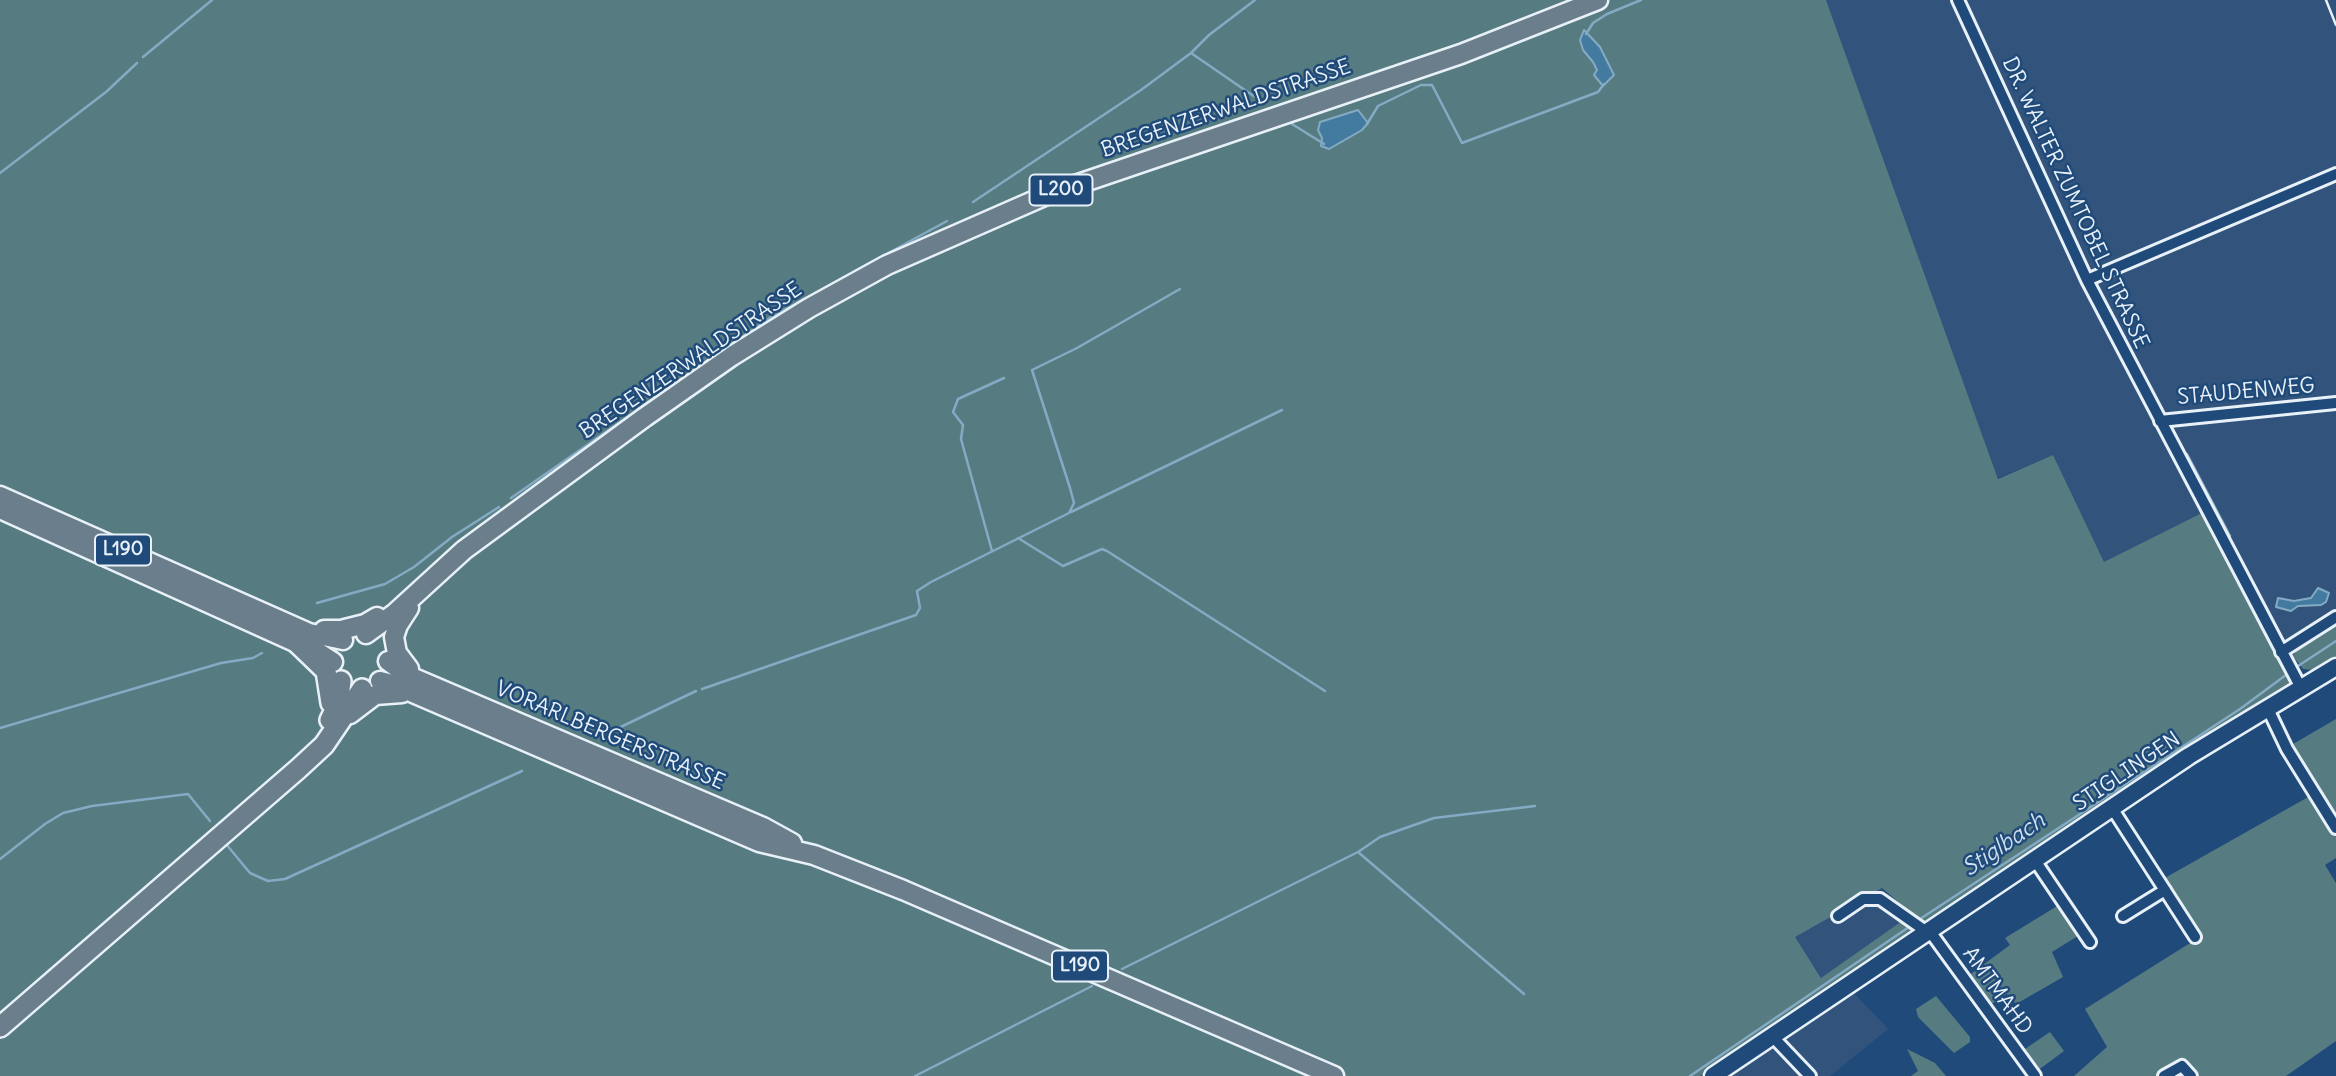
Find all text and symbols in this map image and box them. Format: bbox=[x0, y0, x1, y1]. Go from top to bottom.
street label: DR. WALTER ZUMTOBEL STRASSE bbox=[1996, 53, 2154, 353]
street label: BREGENZERWALDSTRASSE bbox=[1098, 54, 1354, 164]
road number: L200 bbox=[1030, 174, 1092, 206]
street label: BREGENZERWALDSTRASSE bbox=[575, 277, 807, 445]
street label: STAUDENWEG bbox=[2176, 373, 2316, 411]
road number: L190 bbox=[95, 534, 151, 566]
street label: VORARLBERGERSTRASSE bbox=[492, 676, 728, 796]
street label: STIGLINGEN bbox=[2069, 727, 2185, 817]
water label: Stiglbach bbox=[1957, 807, 2051, 883]
street label: AMTMAHD bbox=[1957, 942, 2037, 1040]
road number: L190 bbox=[1052, 950, 1108, 982]

